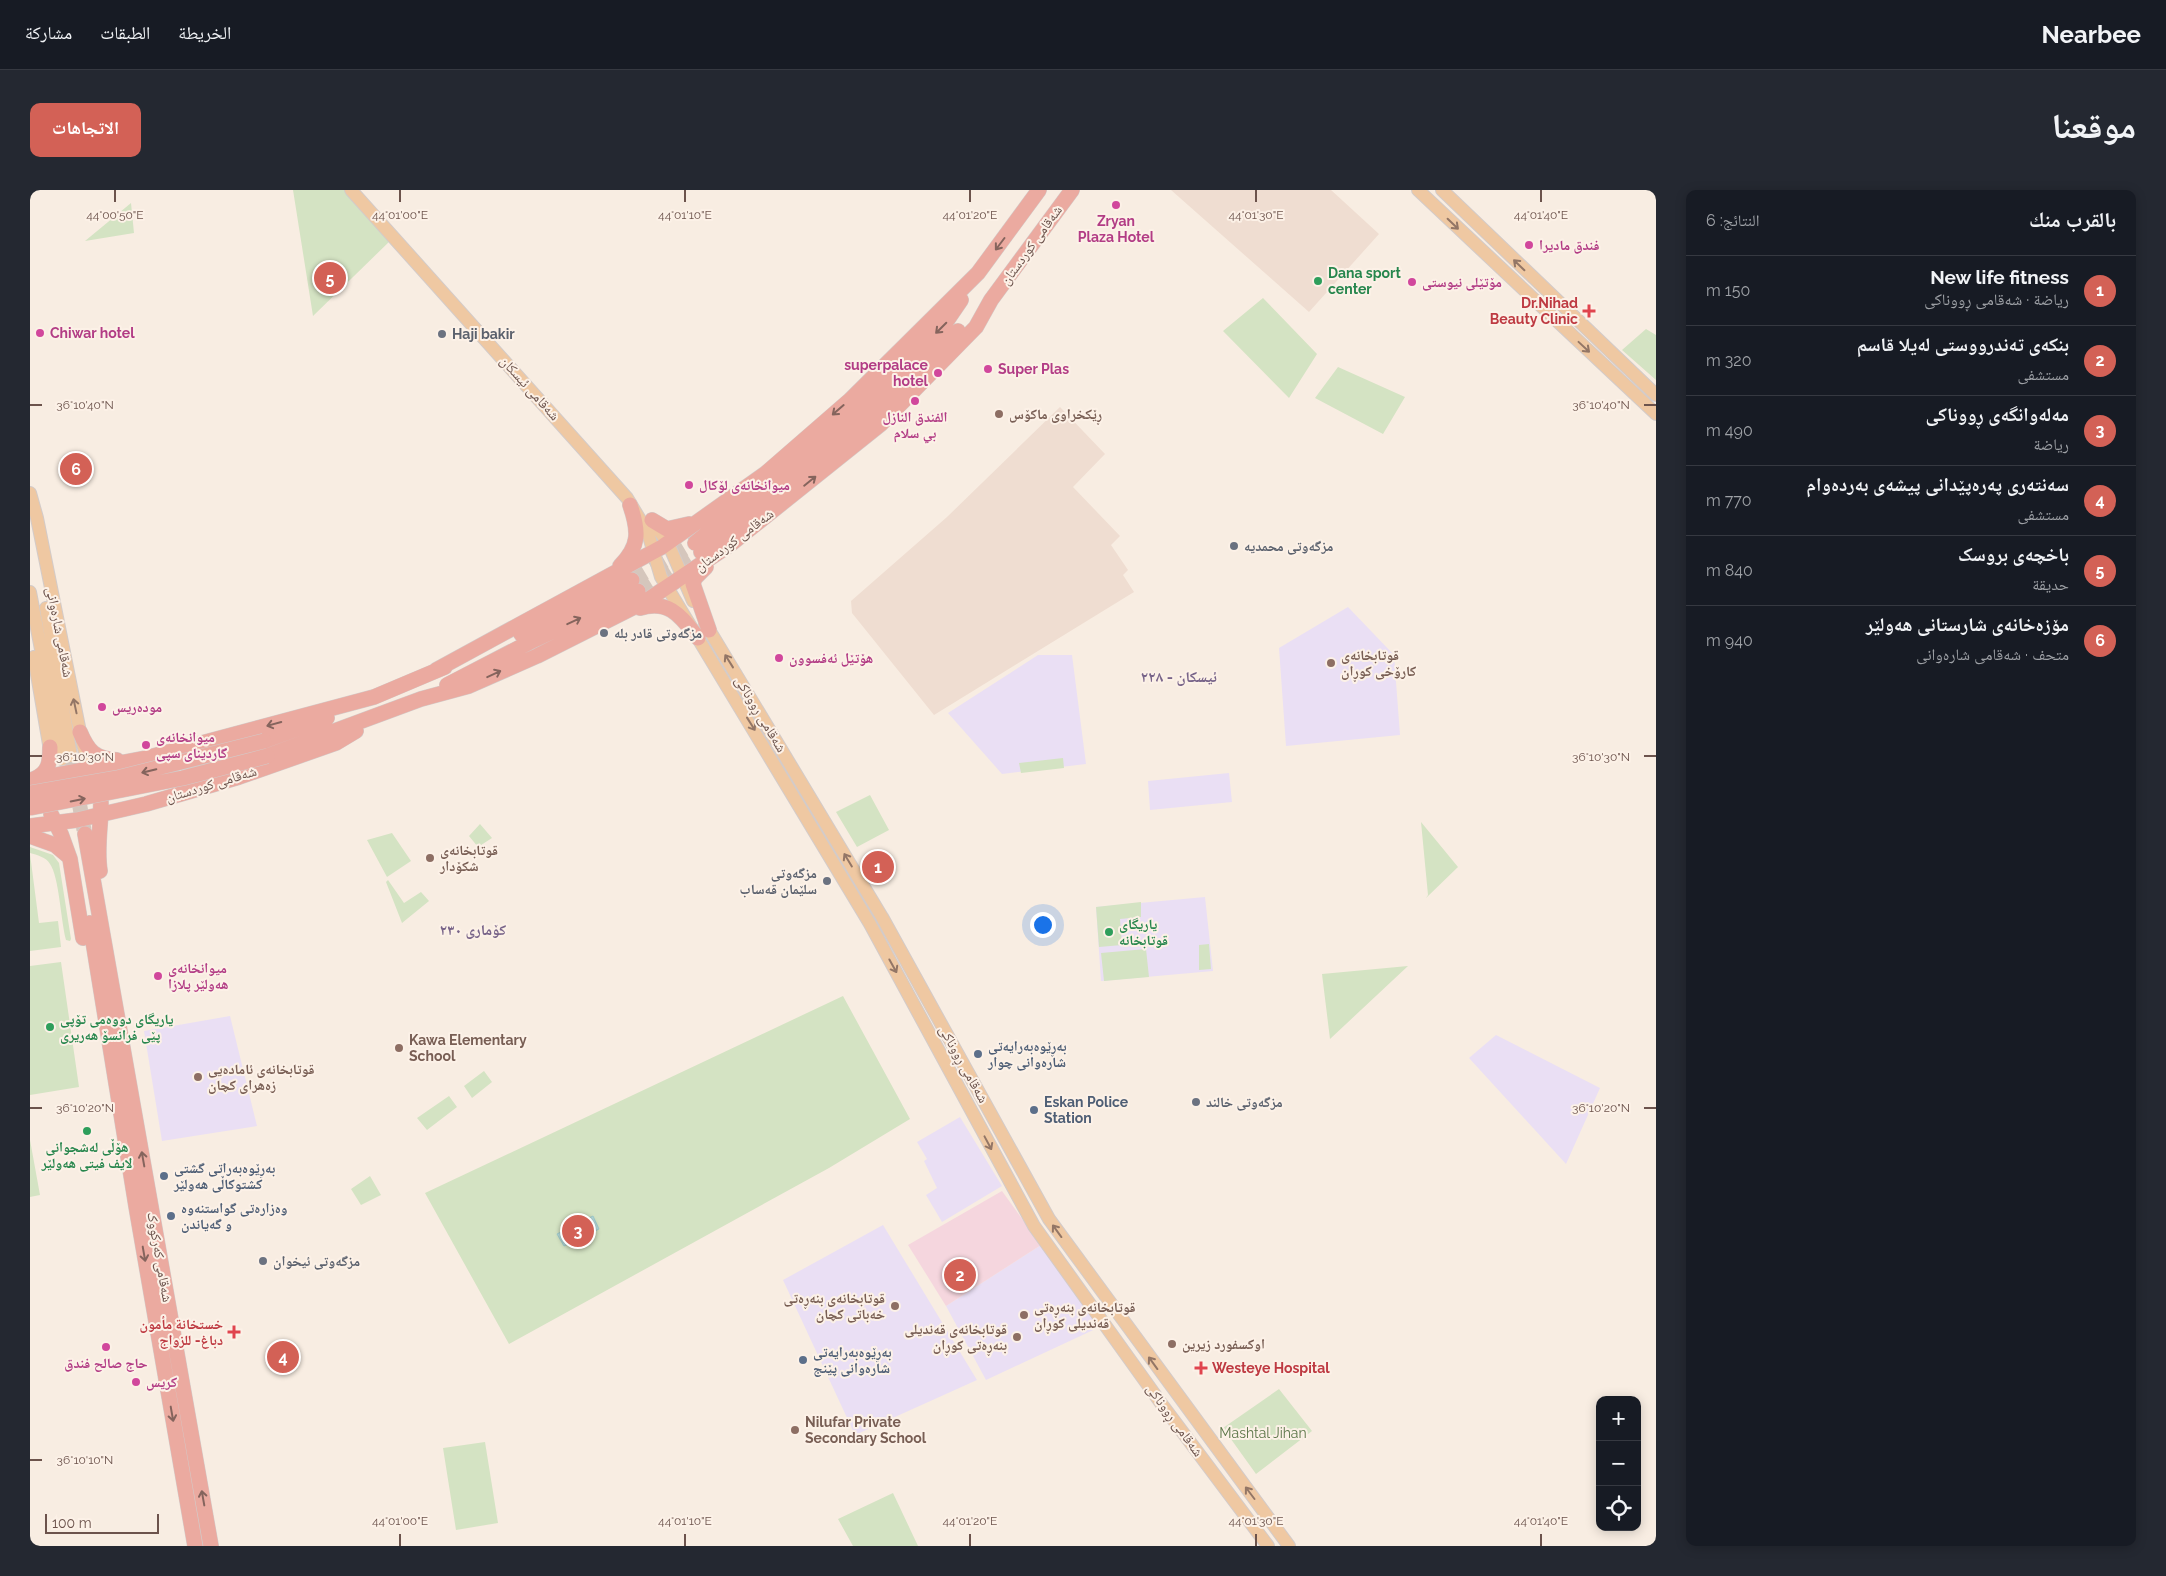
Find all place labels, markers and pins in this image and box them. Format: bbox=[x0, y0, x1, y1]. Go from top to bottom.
marker: Zryan Plaza Hotel bbox=[1110, 199, 1122, 211]
place label: Zryan Plaza Hotel bbox=[1078, 213, 1155, 245]
place label: فندق ماديرا bbox=[1539, 237, 1599, 254]
marker: فندق ماديرا bbox=[1523, 239, 1535, 251]
pin: 5 bbox=[314, 259, 346, 297]
place label: Dana sport center bbox=[1328, 265, 1402, 297]
place label: مۆتێلی نیوستی bbox=[1422, 274, 1502, 291]
marker: Dana sport center bbox=[1312, 275, 1324, 287]
marker: مۆتێلی نیوستی bbox=[1406, 276, 1418, 288]
place label: Dr.Nihad Beauty Clinic bbox=[1490, 295, 1578, 327]
marker: Dr.Nihad Beauty Clinic bbox=[1582, 304, 1596, 318]
place label: Chiwar hotel bbox=[50, 325, 135, 341]
place label: Haji bakir bbox=[452, 326, 515, 342]
marker: Chiwar hotel bbox=[34, 327, 46, 339]
marker: Haji bakir bbox=[436, 328, 448, 340]
place label: superpalace hotel bbox=[844, 357, 929, 389]
place label: Super Plas bbox=[998, 361, 1069, 377]
marker: Super Plas bbox=[982, 363, 994, 375]
marker: superpalace hotel bbox=[932, 367, 944, 379]
marker: الفندق النازل بي سلام bbox=[909, 395, 921, 407]
place label: ڕێکخراوی ماکۆس bbox=[1009, 406, 1102, 426]
marker: ڕێکخراوی ماکۆس bbox=[993, 408, 1005, 420]
place label: الفندق النازل بي سلام bbox=[882, 409, 948, 444]
pin: 6 bbox=[60, 450, 92, 488]
place label: میوانخانەی لۆکال bbox=[699, 477, 790, 494]
marker: میوانخانەی لۆکال bbox=[683, 479, 695, 491]
place label: مزگەوتی محمدیە bbox=[1244, 538, 1333, 555]
marker: مزگەوتی محمدیە bbox=[1228, 540, 1240, 552]
place label: مزگەوتی قادر بلە bbox=[614, 625, 702, 642]
marker: مزگەوتی قادر بلە bbox=[598, 627, 610, 639]
place label: قوتابخانەی کارۆخی کوڕان bbox=[1341, 647, 1416, 683]
place label: هۆتێل ئەفسوون bbox=[789, 650, 873, 667]
marker: هۆتێل ئەفسوون bbox=[773, 652, 785, 664]
marker: قوتابخانەی کارۆخی کوڕان bbox=[1325, 657, 1337, 669]
place label: مودەریس bbox=[112, 699, 162, 716]
marker: مودەریس bbox=[96, 701, 108, 713]
place label: میوانخانەی گاردینای سپی bbox=[156, 729, 227, 762]
marker: میوانخانەی گاردینای سپی bbox=[140, 739, 152, 751]
place label: قوتابخانەی شكۆدار bbox=[439, 842, 498, 874]
pin: 1 bbox=[862, 848, 894, 886]
marker: قوتابخانەی شكۆدار bbox=[424, 852, 436, 864]
place label: مزگەوتی سلێمان قەساب bbox=[739, 865, 817, 898]
marker: مزگەوتی سلێمان قەساب bbox=[821, 875, 833, 887]
place label: یاریگای قوتابخانە bbox=[1119, 916, 1168, 949]
marker: یاریگای قوتابخانە bbox=[1103, 926, 1115, 938]
place label: میوانخانەی هەولێر پلازا bbox=[168, 960, 229, 993]
marker: میوانخانەی هەولێر پلازا bbox=[152, 970, 164, 982]
place label: یاریگای دووەمی تۆپی پێی فرانسۆ هەریری bbox=[60, 1011, 174, 1044]
marker: یاریگای دووەمی تۆپی پێی فرانسۆ هەریری bbox=[44, 1021, 56, 1033]
place label: Kawa Elementary School bbox=[409, 1032, 527, 1064]
place label: بەڕێوەبەرایەتی شارەوانی چوار bbox=[987, 1038, 1067, 1071]
marker: Kawa Elementary School bbox=[393, 1042, 405, 1054]
marker: بەڕێوەبەرایەتی شارەوانی چوار bbox=[972, 1048, 984, 1060]
place label: قوتابخانەی ئامادەیی زەهرای کچان bbox=[208, 1061, 314, 1094]
marker: قوتابخانەی ئامادەیی زەهرای کچان bbox=[192, 1071, 204, 1083]
place label: Eskan Police Station bbox=[1044, 1094, 1129, 1126]
place label: مزگەوتی خالند bbox=[1206, 1094, 1283, 1111]
marker: مزگەوتی خالند bbox=[1190, 1096, 1202, 1108]
marker: Eskan Police Station bbox=[1028, 1104, 1040, 1116]
marker: هۆڵی لەشجوانی لایف فیتی هەولێر bbox=[81, 1125, 93, 1137]
place label: هۆڵی لەشجوانی لایف فیتی هەولێر bbox=[41, 1138, 132, 1172]
place label: بەڕێوەبەراتی گشتی کشتوکاڵی هەولێر bbox=[173, 1160, 275, 1193]
marker: بەڕێوەبەراتی گشتی کشتوکاڵی هەولێر bbox=[158, 1170, 170, 1182]
place label: وەزارەتی گواستنەوە و گەیاندن bbox=[181, 1200, 288, 1233]
marker: وەزارەتی گواستنەوە و گەیاندن bbox=[165, 1210, 177, 1222]
pin: 3 bbox=[562, 1212, 594, 1250]
place label: مزگەوتی ئیخوان bbox=[273, 1253, 360, 1270]
marker: مزگەوتی ئیخوان bbox=[257, 1255, 269, 1267]
pin: 2 bbox=[944, 1256, 976, 1294]
place label: قوتابخانەی بنەڕەتی خەباتی کچان bbox=[783, 1290, 885, 1323]
place label: قوتابخانەی بنەڕەتی قەندیلی کوڕان bbox=[1034, 1299, 1136, 1335]
marker: قوتابخانەی بنەڕەتی خەباتی کچان bbox=[889, 1300, 901, 1312]
marker: قوتابخانەی بنەڕەتی قەندیلی کوڕان bbox=[1018, 1309, 1030, 1321]
place label: خستخانة مأمون دباغ- للزواج bbox=[140, 1316, 223, 1349]
place label: قوتابخانەی قەندیلی بنەڕەتی کوڕان bbox=[905, 1321, 1007, 1357]
marker: خستخانة مأمون دباغ- للزواج bbox=[227, 1325, 241, 1339]
marker: قوتابخانەی قەندیلی بنەڕەتی کوڕان bbox=[1011, 1331, 1023, 1343]
place label: اوكسفورد زيرين bbox=[1182, 1336, 1265, 1353]
pin: 4 bbox=[267, 1338, 299, 1376]
marker: اوكسفورد زيرين bbox=[1166, 1338, 1178, 1350]
marker: حاج صالح فندق bbox=[100, 1341, 112, 1353]
place label: بەڕێوەبەرایەتی شارەوانی پێنج bbox=[813, 1344, 892, 1377]
marker: بەڕێوەبەرایەتی شارەوانی پێنج bbox=[797, 1354, 809, 1366]
place label: حاج صالح فندق bbox=[64, 1355, 148, 1372]
place label: Westeye Hospital bbox=[1212, 1360, 1330, 1376]
marker: Westeye Hospital bbox=[1194, 1361, 1208, 1375]
place label: كريس bbox=[146, 1374, 177, 1391]
marker: كريس bbox=[130, 1376, 142, 1388]
place label: Nilufar Private Secondary School bbox=[805, 1414, 927, 1446]
marker: Nilufar Private Secondary School bbox=[789, 1424, 801, 1436]

